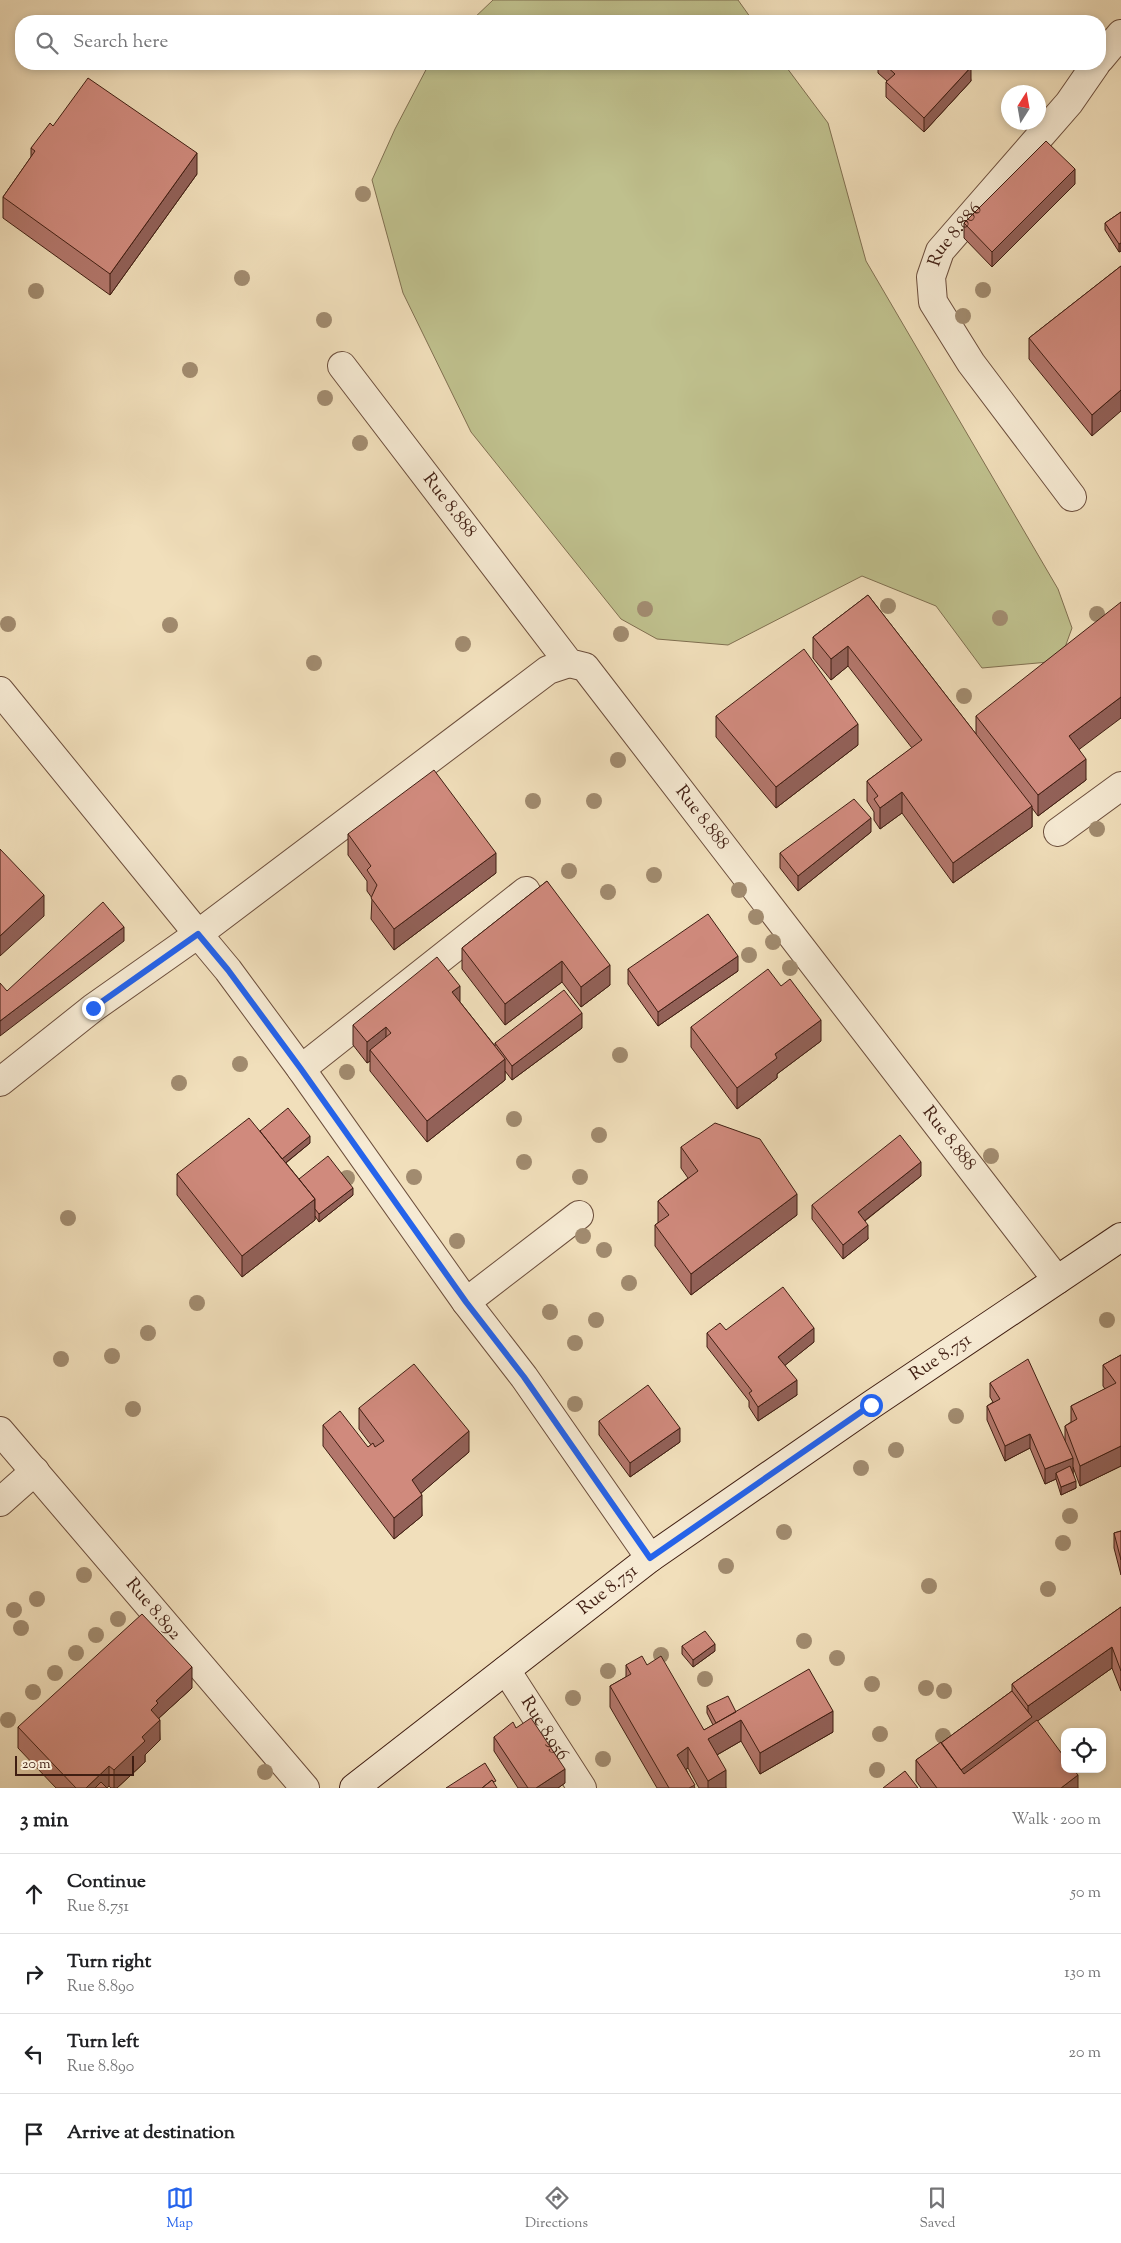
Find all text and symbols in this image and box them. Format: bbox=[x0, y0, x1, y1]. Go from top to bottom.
search box bbox=[15, 15, 1106, 70]
icon: search bbox=[33, 29, 61, 57]
text: Search here bbox=[73, 29, 168, 56]
north arrow bbox=[1001, 85, 1046, 130]
street label: Rue 8.886 bbox=[923, 198, 989, 270]
street label: Rue 8.888 bbox=[416, 468, 482, 544]
street label: Rue 8.888 bbox=[668, 780, 735, 856]
route end bbox=[82, 997, 105, 1020]
street label: Rue 8.888 bbox=[915, 1101, 982, 1177]
street label: Rue 8.751 bbox=[905, 1328, 977, 1388]
route start bbox=[860, 1394, 883, 1417]
street label: Rue 8.751 bbox=[573, 1559, 644, 1622]
street label: Rue 8.892 bbox=[119, 1573, 187, 1647]
street label: Rue 8.956 bbox=[513, 1692, 574, 1766]
map controls bbox=[1061, 1728, 1106, 1773]
button: locate bbox=[1061, 1728, 1106, 1773]
scale bar bbox=[15, 1753, 134, 1776]
text: 20 m bbox=[22, 1755, 51, 1775]
text: 3 min bbox=[20, 1806, 69, 1836]
text: Walk · 200 m bbox=[1012, 1809, 1101, 1832]
text: Continue bbox=[67, 1869, 146, 1896]
icon: ahead bbox=[20, 1880, 48, 1908]
text: 50 m bbox=[1070, 1882, 1101, 1905]
text: Rue 8.751 bbox=[67, 1896, 129, 1919]
text: Turn right bbox=[67, 1949, 151, 1976]
icon: right bbox=[20, 1960, 48, 1988]
text: 130 m bbox=[1064, 1962, 1101, 1985]
text: Rue 8.890 bbox=[67, 1976, 134, 1999]
text: Turn left bbox=[67, 2029, 139, 2056]
icon: left bbox=[20, 2040, 48, 2068]
text: 20 m bbox=[1068, 2042, 1101, 2065]
text: Rue 8.890 bbox=[67, 2056, 134, 2079]
icon: arrive bbox=[20, 2120, 48, 2148]
text: Arrive at destination bbox=[67, 2120, 235, 2147]
tab: Map bbox=[166, 2184, 194, 2234]
tab: Directions bbox=[525, 2184, 588, 2234]
tab: Saved bbox=[919, 2184, 955, 2234]

